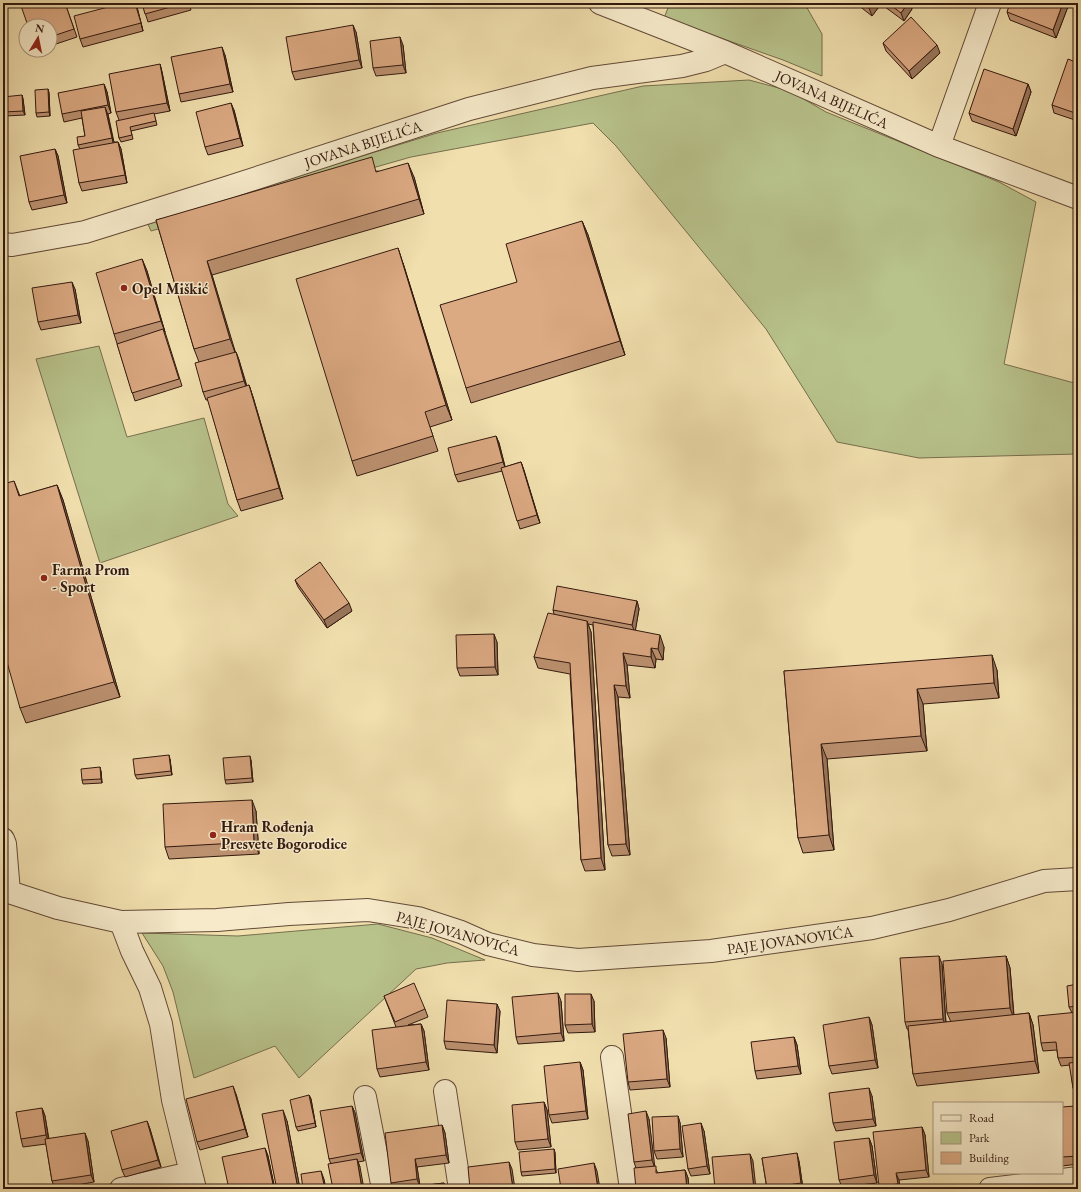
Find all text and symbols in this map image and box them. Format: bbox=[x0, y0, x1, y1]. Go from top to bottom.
north arrow bbox=[18, 18, 58, 58]
text: N bbox=[34, 20, 45, 36]
street label: JOVANA BIJELIĆA bbox=[771, 65, 892, 133]
street label: JOVANA BIJELIĆA bbox=[300, 116, 425, 173]
place label: Opel Miškić bbox=[132, 279, 208, 298]
marker: Opel Miškić bbox=[119, 283, 129, 293]
place label: Farma Prom - Sport bbox=[52, 560, 130, 596]
marker: Farma Prom - Sport bbox=[39, 573, 49, 583]
place label: Hram Rođenja Presvete Bogorodice bbox=[221, 817, 347, 853]
marker: Hram Rođenja Presvete Bogorodice bbox=[208, 830, 218, 840]
street label: PAJE JOVANOVIĆA bbox=[394, 906, 522, 960]
street label: PAJE JOVANOVIĆA bbox=[726, 922, 855, 958]
legend bbox=[933, 1102, 1063, 1174]
text: Road bbox=[969, 1110, 995, 1126]
text: Park bbox=[969, 1130, 990, 1146]
text: Building bbox=[969, 1150, 1010, 1166]

